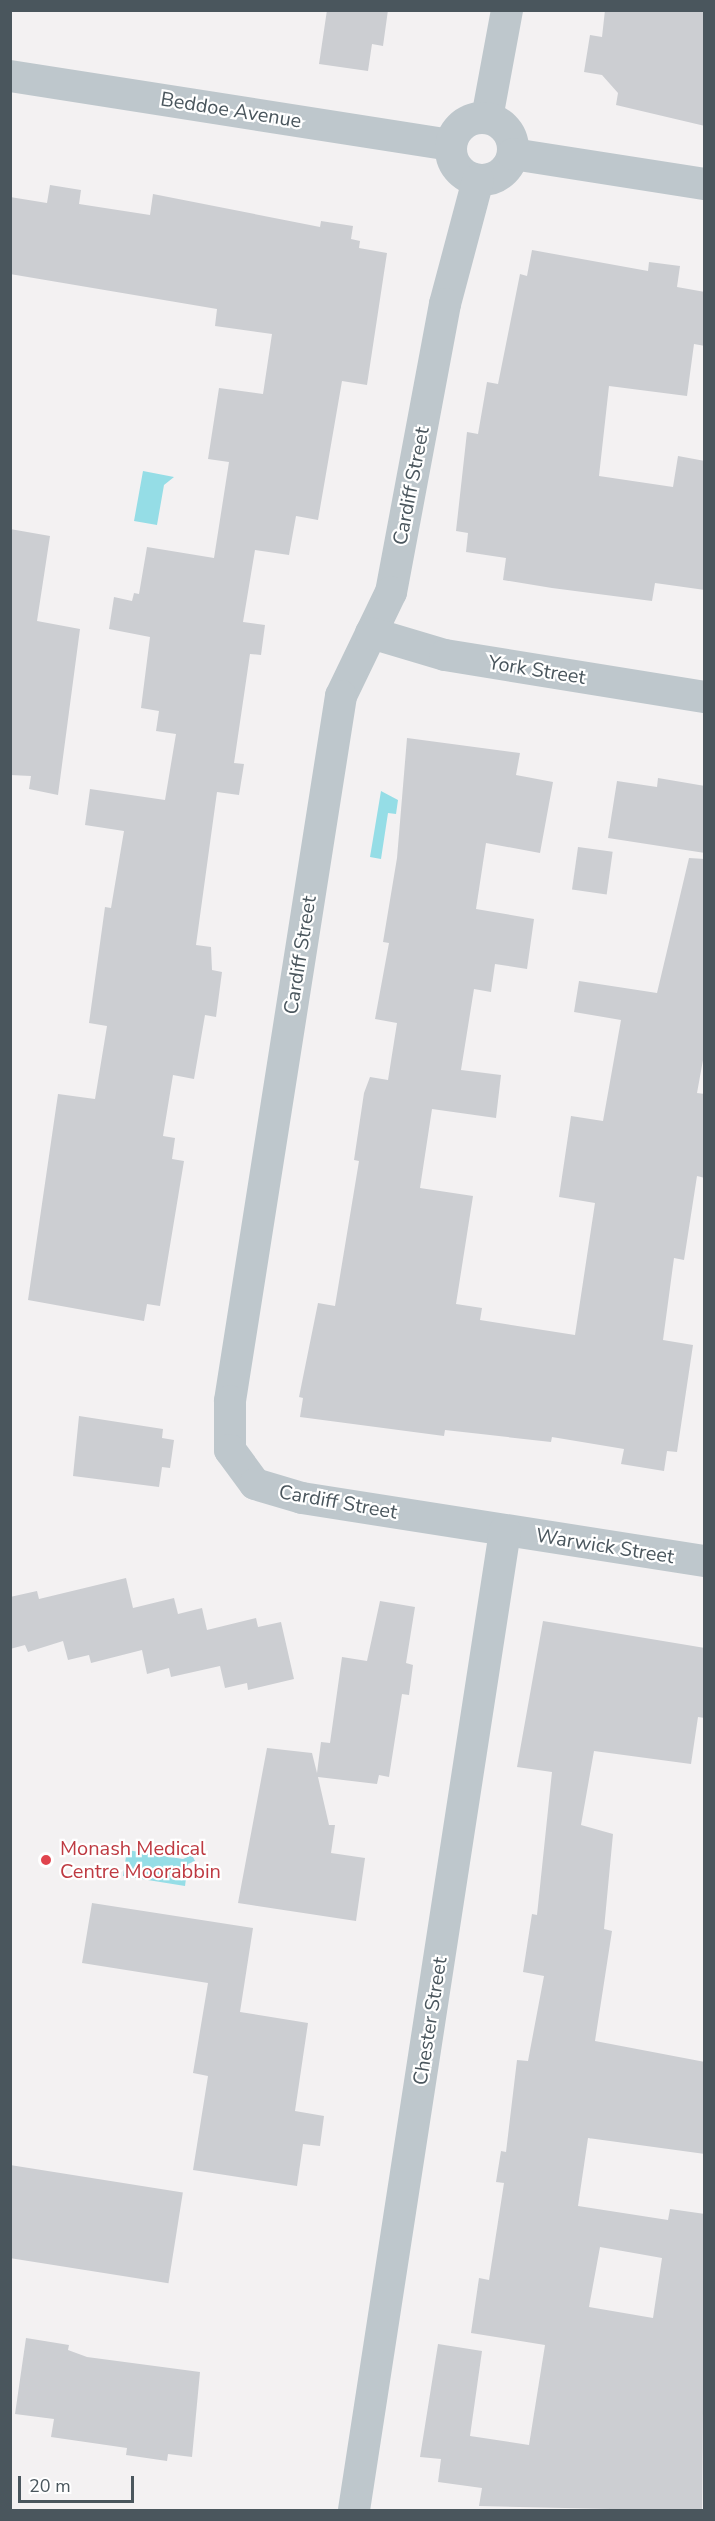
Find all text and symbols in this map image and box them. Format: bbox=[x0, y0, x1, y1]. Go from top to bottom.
street label: Beddoe Avenue bbox=[159, 87, 303, 133]
street label: Cardiff Street bbox=[388, 425, 434, 547]
street label: York Street bbox=[487, 650, 587, 690]
street label: Cardiff Street bbox=[279, 894, 321, 1016]
street label: Cardiff Street bbox=[277, 1480, 399, 1524]
street label: Warwick Street bbox=[534, 1523, 676, 1569]
place label: Monash Medical Centre Moorabbin bbox=[60, 1836, 221, 1883]
marker: Monash Medical Centre Moorabbin bbox=[37, 1851, 55, 1869]
street label: Chester Street bbox=[408, 1955, 452, 2087]
scale bar bbox=[21, 2464, 136, 2502]
text: 20 m bbox=[29, 2474, 71, 2498]

